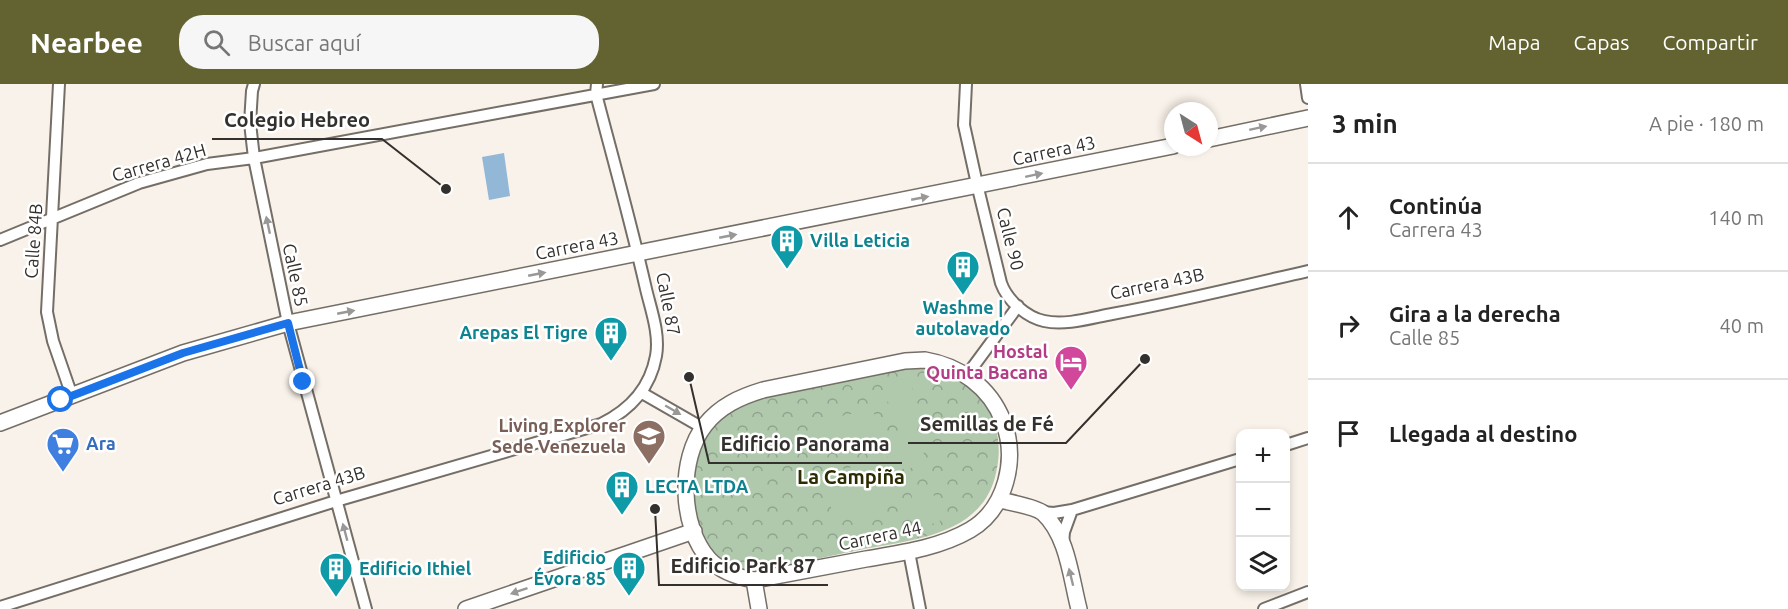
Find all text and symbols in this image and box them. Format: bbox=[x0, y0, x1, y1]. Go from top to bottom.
search box bbox=[179, 15, 599, 69]
icon: search bbox=[200, 26, 233, 59]
text: Nearbee bbox=[30, 27, 143, 58]
text: Buscar aquí bbox=[248, 30, 361, 55]
text: Mapa bbox=[1488, 30, 1540, 54]
text: Capas bbox=[1573, 30, 1629, 54]
text: Compartir bbox=[1662, 30, 1758, 54]
callout: Colegio Hebreo bbox=[212, 101, 382, 139]
north arrow bbox=[1164, 102, 1218, 156]
text: Colegio Hebreo bbox=[224, 108, 370, 131]
text: 3 min bbox=[1332, 109, 1398, 138]
text: A pie · 180 m bbox=[1649, 112, 1764, 135]
one-way arrow bbox=[1249, 123, 1268, 133]
street label: Carrera 43 bbox=[1010, 131, 1097, 169]
street label: Carrera 42H bbox=[109, 139, 208, 185]
one-way arrow bbox=[1025, 170, 1044, 179]
one-way arrow bbox=[910, 193, 929, 202]
text: Continúa bbox=[1389, 193, 1482, 218]
icon: ahead bbox=[1332, 201, 1365, 234]
street label: Calle 84B bbox=[20, 203, 46, 279]
street label: Calle 90 bbox=[994, 205, 1028, 272]
text: 140 m bbox=[1708, 206, 1764, 229]
one-way arrow bbox=[263, 215, 272, 234]
text: Carrera 43 bbox=[1389, 218, 1483, 241]
building icon: Villa Leticia bbox=[769, 223, 805, 270]
street label: Carrera 43 bbox=[533, 227, 620, 263]
place label: Villa Leticia bbox=[810, 230, 910, 250]
one-way arrow bbox=[719, 231, 738, 240]
street label: Calle 85 bbox=[280, 241, 312, 308]
building icon: Washme | autolavado bbox=[945, 249, 981, 296]
street label: Carrera 43B bbox=[1108, 263, 1206, 303]
one-way arrow bbox=[528, 269, 547, 278]
street label: Calle 87 bbox=[653, 270, 685, 337]
place label: Washme | autolavado bbox=[916, 297, 1010, 338]
text: Gira a la derecha bbox=[1389, 301, 1561, 326]
one-way arrow bbox=[336, 307, 355, 316]
icon: right bbox=[1332, 309, 1365, 342]
text: 40 m bbox=[1720, 314, 1764, 337]
building icon: Arepas El Tigre bbox=[593, 315, 629, 362]
place label: Arepas El Tigre bbox=[459, 322, 588, 342]
text: Calle 85 bbox=[1389, 326, 1460, 349]
place label: Hostal Quinta Bacana bbox=[926, 341, 1049, 382]
hotel icon: Hostal Quinta Bacana bbox=[1053, 344, 1089, 391]
route end bbox=[289, 368, 315, 394]
route start bbox=[47, 386, 73, 412]
one-way arrow bbox=[664, 405, 681, 415]
callout: Semillas de Fé bbox=[908, 405, 1066, 443]
text: Semillas de Fé bbox=[920, 412, 1054, 435]
place label: Living Explorer Sede Venezuela bbox=[492, 415, 627, 456]
icon: arrive bbox=[1332, 417, 1365, 450]
school or university icon: Living Explorer Sede Venezuela bbox=[631, 418, 667, 465]
text: Llegada al destino bbox=[1389, 421, 1577, 446]
callout: Edificio Panorama bbox=[709, 425, 902, 463]
supermarket icon: Ara bbox=[45, 426, 81, 473]
map controls bbox=[1236, 429, 1290, 591]
button: + bbox=[1236, 429, 1290, 483]
text: Edificio Panorama bbox=[720, 432, 890, 455]
place label: Ara bbox=[86, 433, 116, 453]
street label: Carrera 43B bbox=[270, 461, 367, 509]
district label: La Campiña bbox=[797, 465, 905, 488]
building icon: LECTA LTDA bbox=[604, 469, 640, 516]
place label: LECTA LTDA bbox=[645, 476, 749, 496]
button: − bbox=[1236, 483, 1290, 537]
street label: Carrera 44 bbox=[836, 516, 923, 554]
one-way arrow bbox=[340, 523, 349, 541]
button: layers bbox=[1236, 537, 1290, 591]
place label: Edificio Évora 85 bbox=[533, 547, 606, 588]
callout: Edificio Park 87 bbox=[659, 547, 828, 585]
building icon: Edificio Évora 85 bbox=[611, 550, 647, 597]
building icon: Edificio Ithiel bbox=[318, 551, 354, 598]
text: Edificio Park 87 bbox=[670, 554, 816, 577]
place label: Edificio Ithiel bbox=[359, 558, 472, 578]
one-way arrow bbox=[1065, 568, 1075, 586]
one-way arrow bbox=[510, 586, 528, 596]

